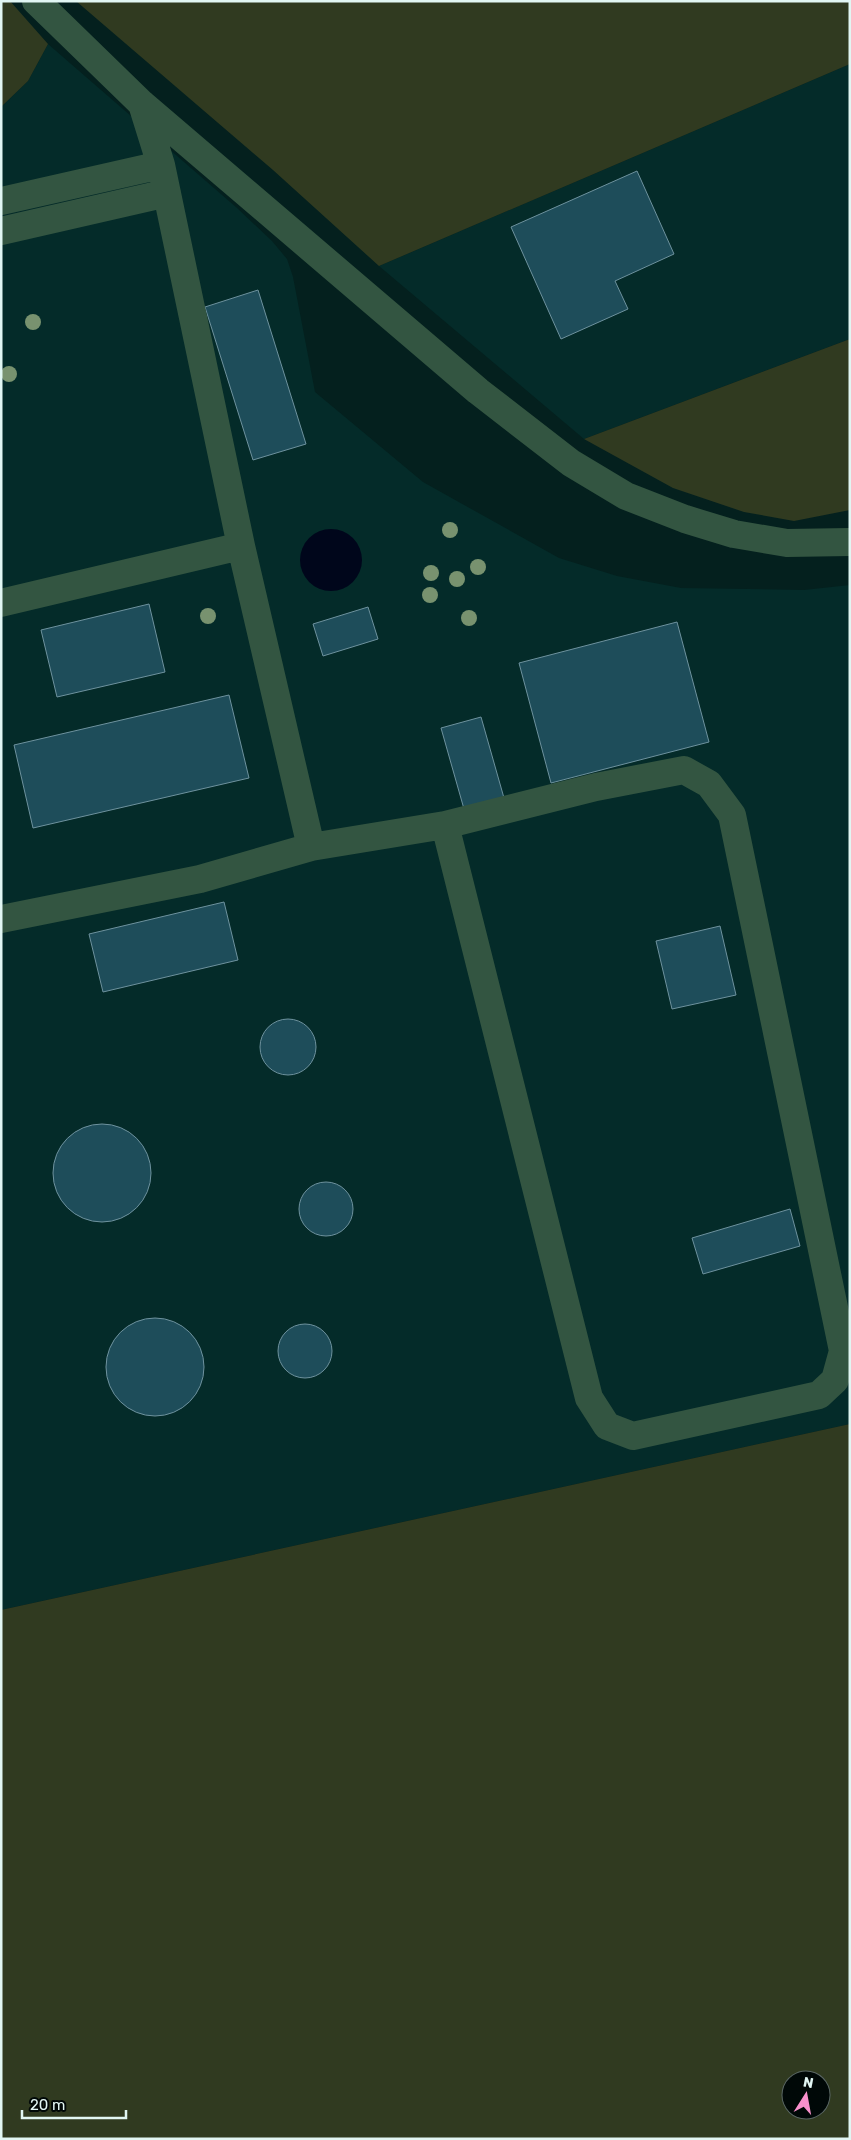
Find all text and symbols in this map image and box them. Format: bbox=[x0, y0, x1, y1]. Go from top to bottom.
north arrow bbox=[781, 2070, 831, 2120]
text: N bbox=[802, 2073, 815, 2092]
scale bar bbox=[22, 2088, 126, 2120]
text: 20 m bbox=[30, 2096, 65, 2114]

